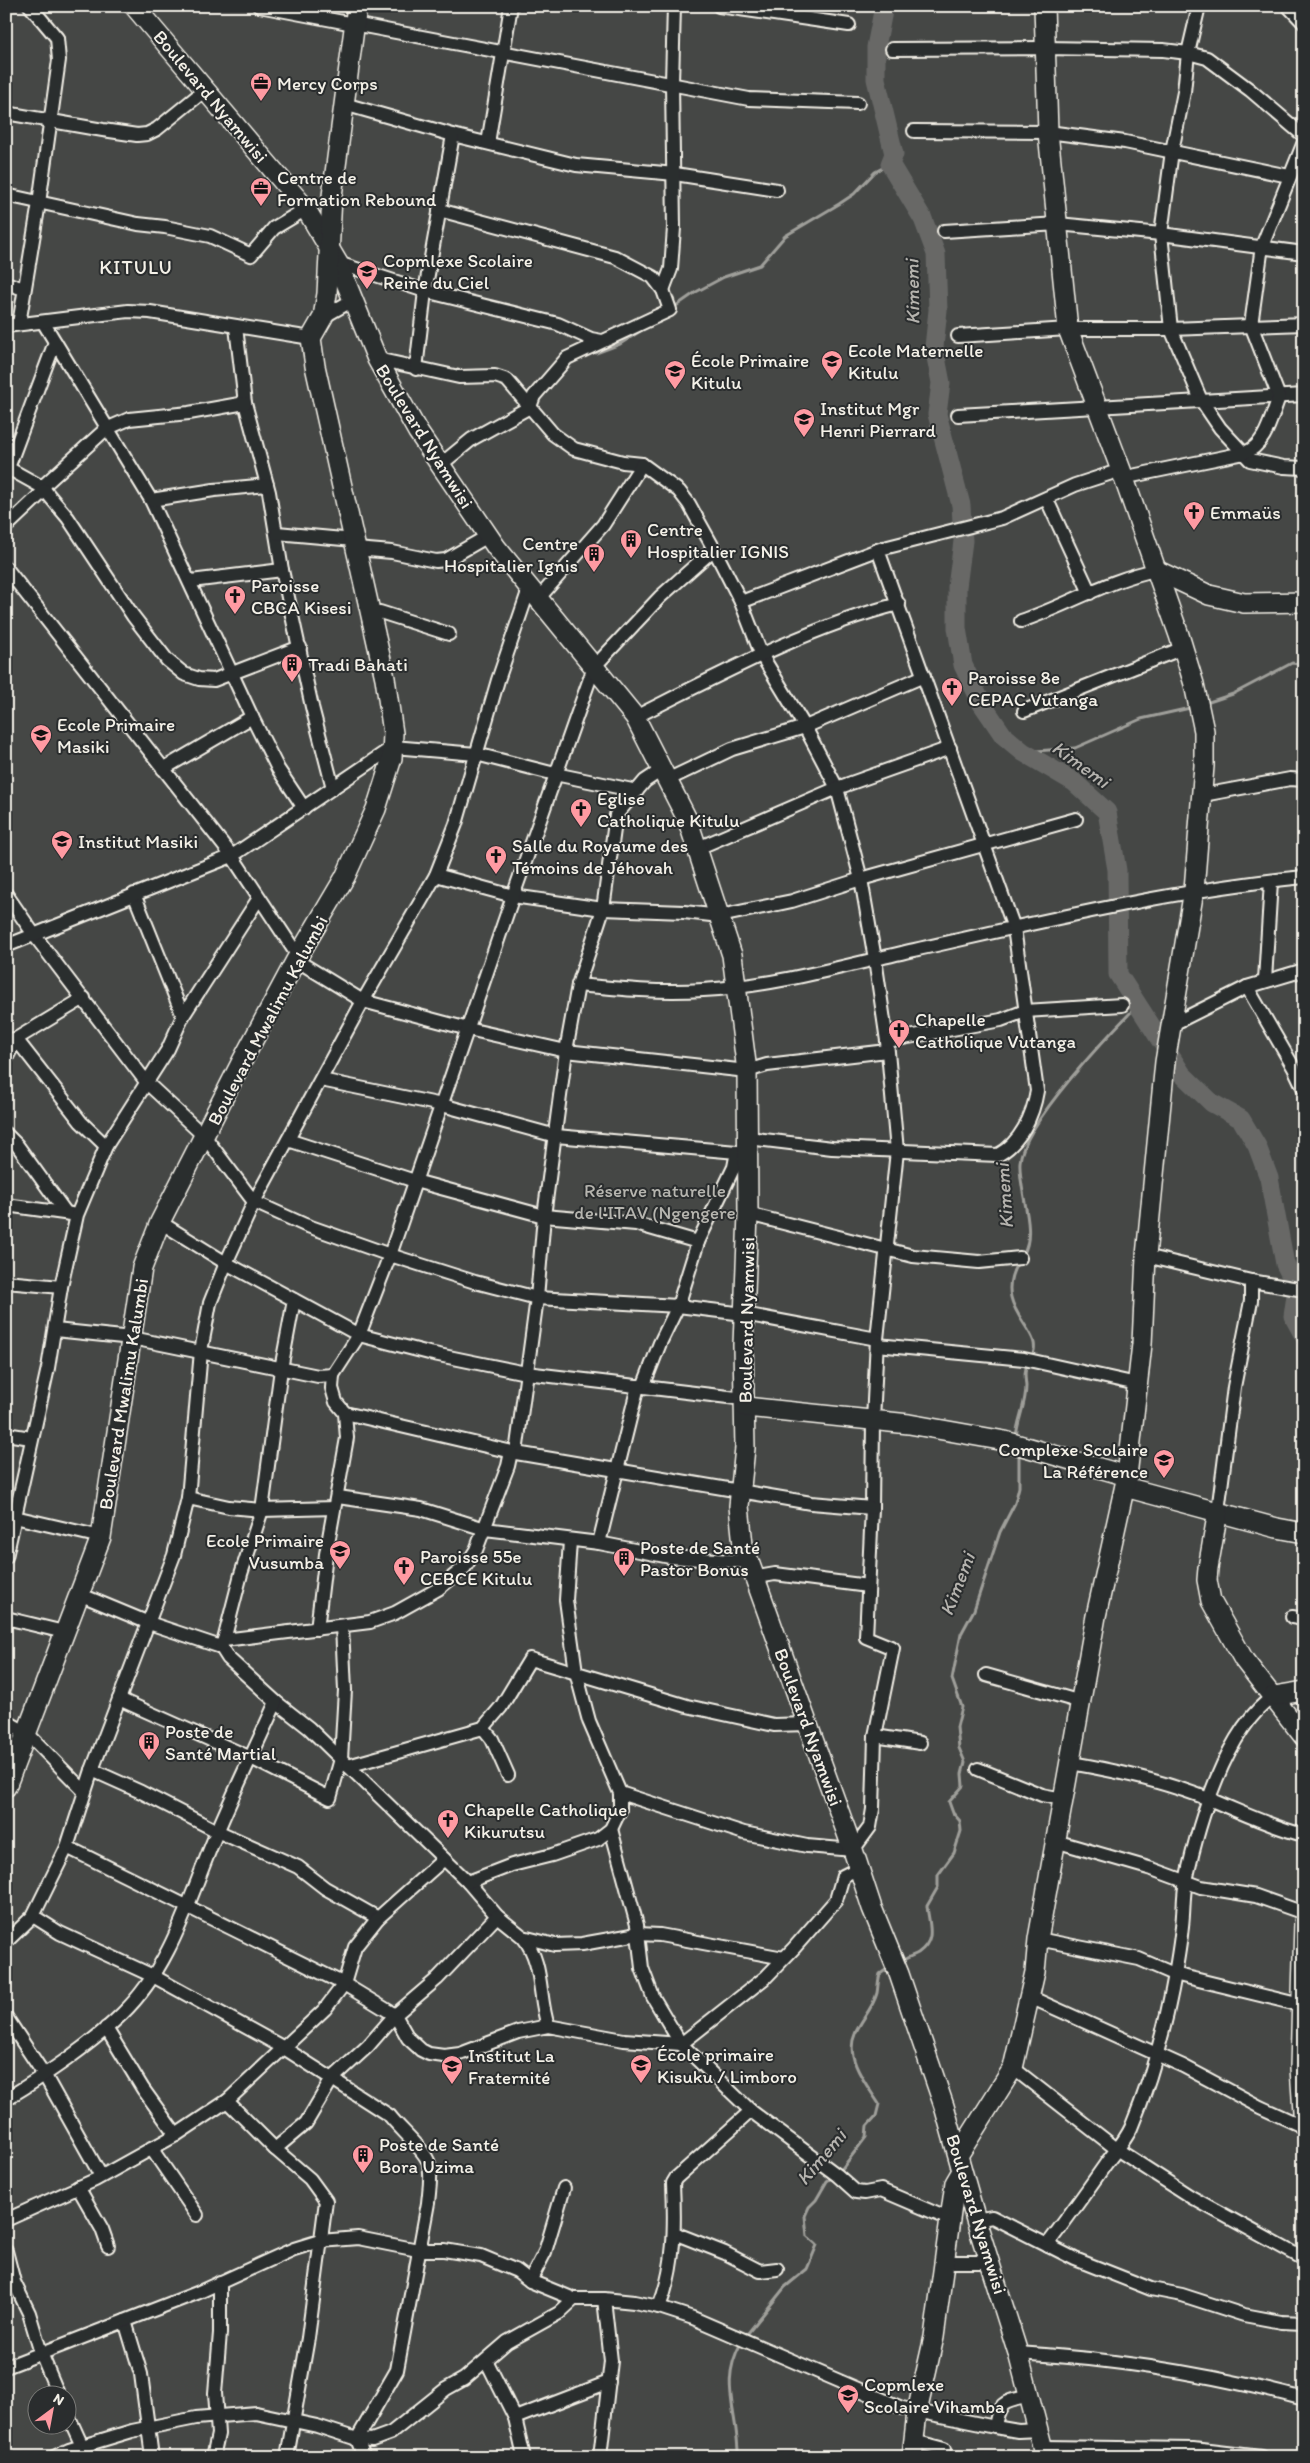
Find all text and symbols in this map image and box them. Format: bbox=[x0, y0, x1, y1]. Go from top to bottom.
street label: Boulevard Nyamwisi bbox=[148, 25, 273, 167]
office icon: Mercy Corps bbox=[249, 71, 273, 102]
place label: Mercy Corps bbox=[277, 72, 378, 95]
place label: Centre de Formation Rebound bbox=[277, 166, 437, 211]
office icon: Centre de Formation Rebound bbox=[249, 176, 273, 207]
place label: Copmlexe Scolaire Reine du Ciel bbox=[383, 249, 533, 294]
district label: KITULU bbox=[99, 255, 173, 279]
water label: Kimemi bbox=[899, 257, 925, 325]
school or university icon: Copmlexe Scolaire Reine du Ciel bbox=[355, 259, 379, 290]
place label: Ecole Maternelle Kitulu bbox=[848, 339, 983, 384]
place label: École Primaire Kitulu bbox=[691, 349, 809, 394]
school or university icon: Ecole Maternelle Kitulu bbox=[820, 349, 844, 380]
school or university icon: École Primaire Kitulu bbox=[663, 359, 687, 390]
street label: Boulevard Nyamwisi bbox=[371, 360, 478, 513]
place label: Institut Mgr Henri Pierrard bbox=[820, 397, 937, 442]
school or university icon: Institut Mgr Henri Pierrard bbox=[792, 407, 816, 438]
church icon: Emmaüs bbox=[1182, 500, 1206, 531]
place label: Emmaüs bbox=[1210, 501, 1281, 524]
place label: Centre Hospitalier IGNIS bbox=[647, 518, 789, 563]
building icon: Centre Hospitalier IGNIS bbox=[619, 528, 643, 559]
place label: Centre Hospitalier Ignis bbox=[444, 532, 578, 577]
building icon: Centre Hospitalier Ignis bbox=[582, 542, 606, 573]
place label: Paroisse CBCA Kisesi bbox=[251, 574, 352, 619]
church icon: Paroisse CBCA Kisesi bbox=[223, 584, 247, 615]
building icon: Tradi Bahati bbox=[280, 652, 304, 683]
place label: Tradi Bahati bbox=[308, 653, 408, 676]
place label: Paroisse 8e CEPAC Vutanga bbox=[968, 666, 1098, 711]
church icon: Paroisse 8e CEPAC Vutanga bbox=[940, 676, 964, 707]
place label: Ecole Primaire Masiki bbox=[57, 713, 175, 758]
school or university icon: Ecole Primaire Masiki bbox=[29, 723, 53, 754]
water label: Kimemi bbox=[1047, 735, 1116, 794]
place label: Eglise Catholique Kitulu bbox=[597, 787, 740, 832]
church icon: Eglise Catholique Kitulu bbox=[569, 797, 593, 828]
school or university icon: Institut Masiki bbox=[50, 829, 74, 860]
place label: Institut Masiki bbox=[78, 830, 198, 853]
place label: Salle du Royaume des Témoins de Jéhovah bbox=[512, 834, 688, 879]
church icon: Salle du Royaume des Témoins de Jéhovah bbox=[484, 844, 508, 875]
street label: Boulevard Mwalimu Kalumbi bbox=[202, 911, 333, 1129]
place label: Chapelle Catholique Vutanga bbox=[915, 1008, 1076, 1053]
church icon: Chapelle Catholique Vutanga bbox=[887, 1018, 911, 1049]
water label: Kimemi bbox=[990, 1161, 1018, 1229]
park label: Réserve naturelle de l'ITAV (Ngengere bbox=[574, 1179, 736, 1224]
street label: Boulevard Nyamwisi bbox=[734, 1237, 759, 1403]
street label: Boulevard Mwalimu Kalumbi bbox=[94, 1277, 153, 1512]
place label: Complexe Scolaire La Référence bbox=[998, 1438, 1148, 1483]
school or university icon: Complexe Scolaire La Référence bbox=[1152, 1448, 1176, 1479]
place label: Ecole Primaire Vusumba bbox=[206, 1529, 324, 1574]
place label: Poste de Santé Pastor Bonus bbox=[640, 1536, 760, 1581]
school or university icon: Ecole Primaire Vusumba bbox=[328, 1539, 352, 1570]
place label: Paroisse 55e CEBCE Kitulu bbox=[420, 1545, 533, 1590]
building icon: Poste de Santé Pastor Bonus bbox=[612, 1546, 636, 1577]
water label: Kimemi bbox=[934, 1547, 981, 1619]
church icon: Paroisse 55e CEBCE Kitulu bbox=[392, 1555, 416, 1586]
street label: Boulevard Nyamwisi bbox=[769, 1645, 848, 1809]
place label: Poste de Santé Martial bbox=[165, 1720, 277, 1765]
building icon: Poste de Santé Martial bbox=[137, 1730, 161, 1761]
place label: Chapelle Catholique Kikurutsu bbox=[464, 1798, 627, 1843]
church icon: Chapelle Catholique Kikurutsu bbox=[436, 1808, 460, 1839]
place label: École primaire Kisuku / Limboro bbox=[657, 2043, 797, 2088]
place label: Institut La Fraternité bbox=[468, 2044, 555, 2089]
school or university icon: École primaire Kisuku / Limboro bbox=[629, 2053, 653, 2084]
school or university icon: Institut La Fraternité bbox=[440, 2054, 464, 2085]
water label: Kimemi bbox=[791, 2123, 852, 2190]
street label: Boulevard Nyamwisi bbox=[941, 2131, 1012, 2297]
place label: Poste de Santé Bora Uzima bbox=[379, 2133, 499, 2178]
building icon: Poste de Santé Bora Uzima bbox=[351, 2143, 375, 2174]
place label: Copmlexe Scolaire Vihamba bbox=[864, 2373, 1005, 2418]
school or university icon: Copmlexe Scolaire Vihamba bbox=[836, 2383, 860, 2414]
north arrow bbox=[28, 2386, 78, 2436]
text: N bbox=[50, 2390, 67, 2409]

